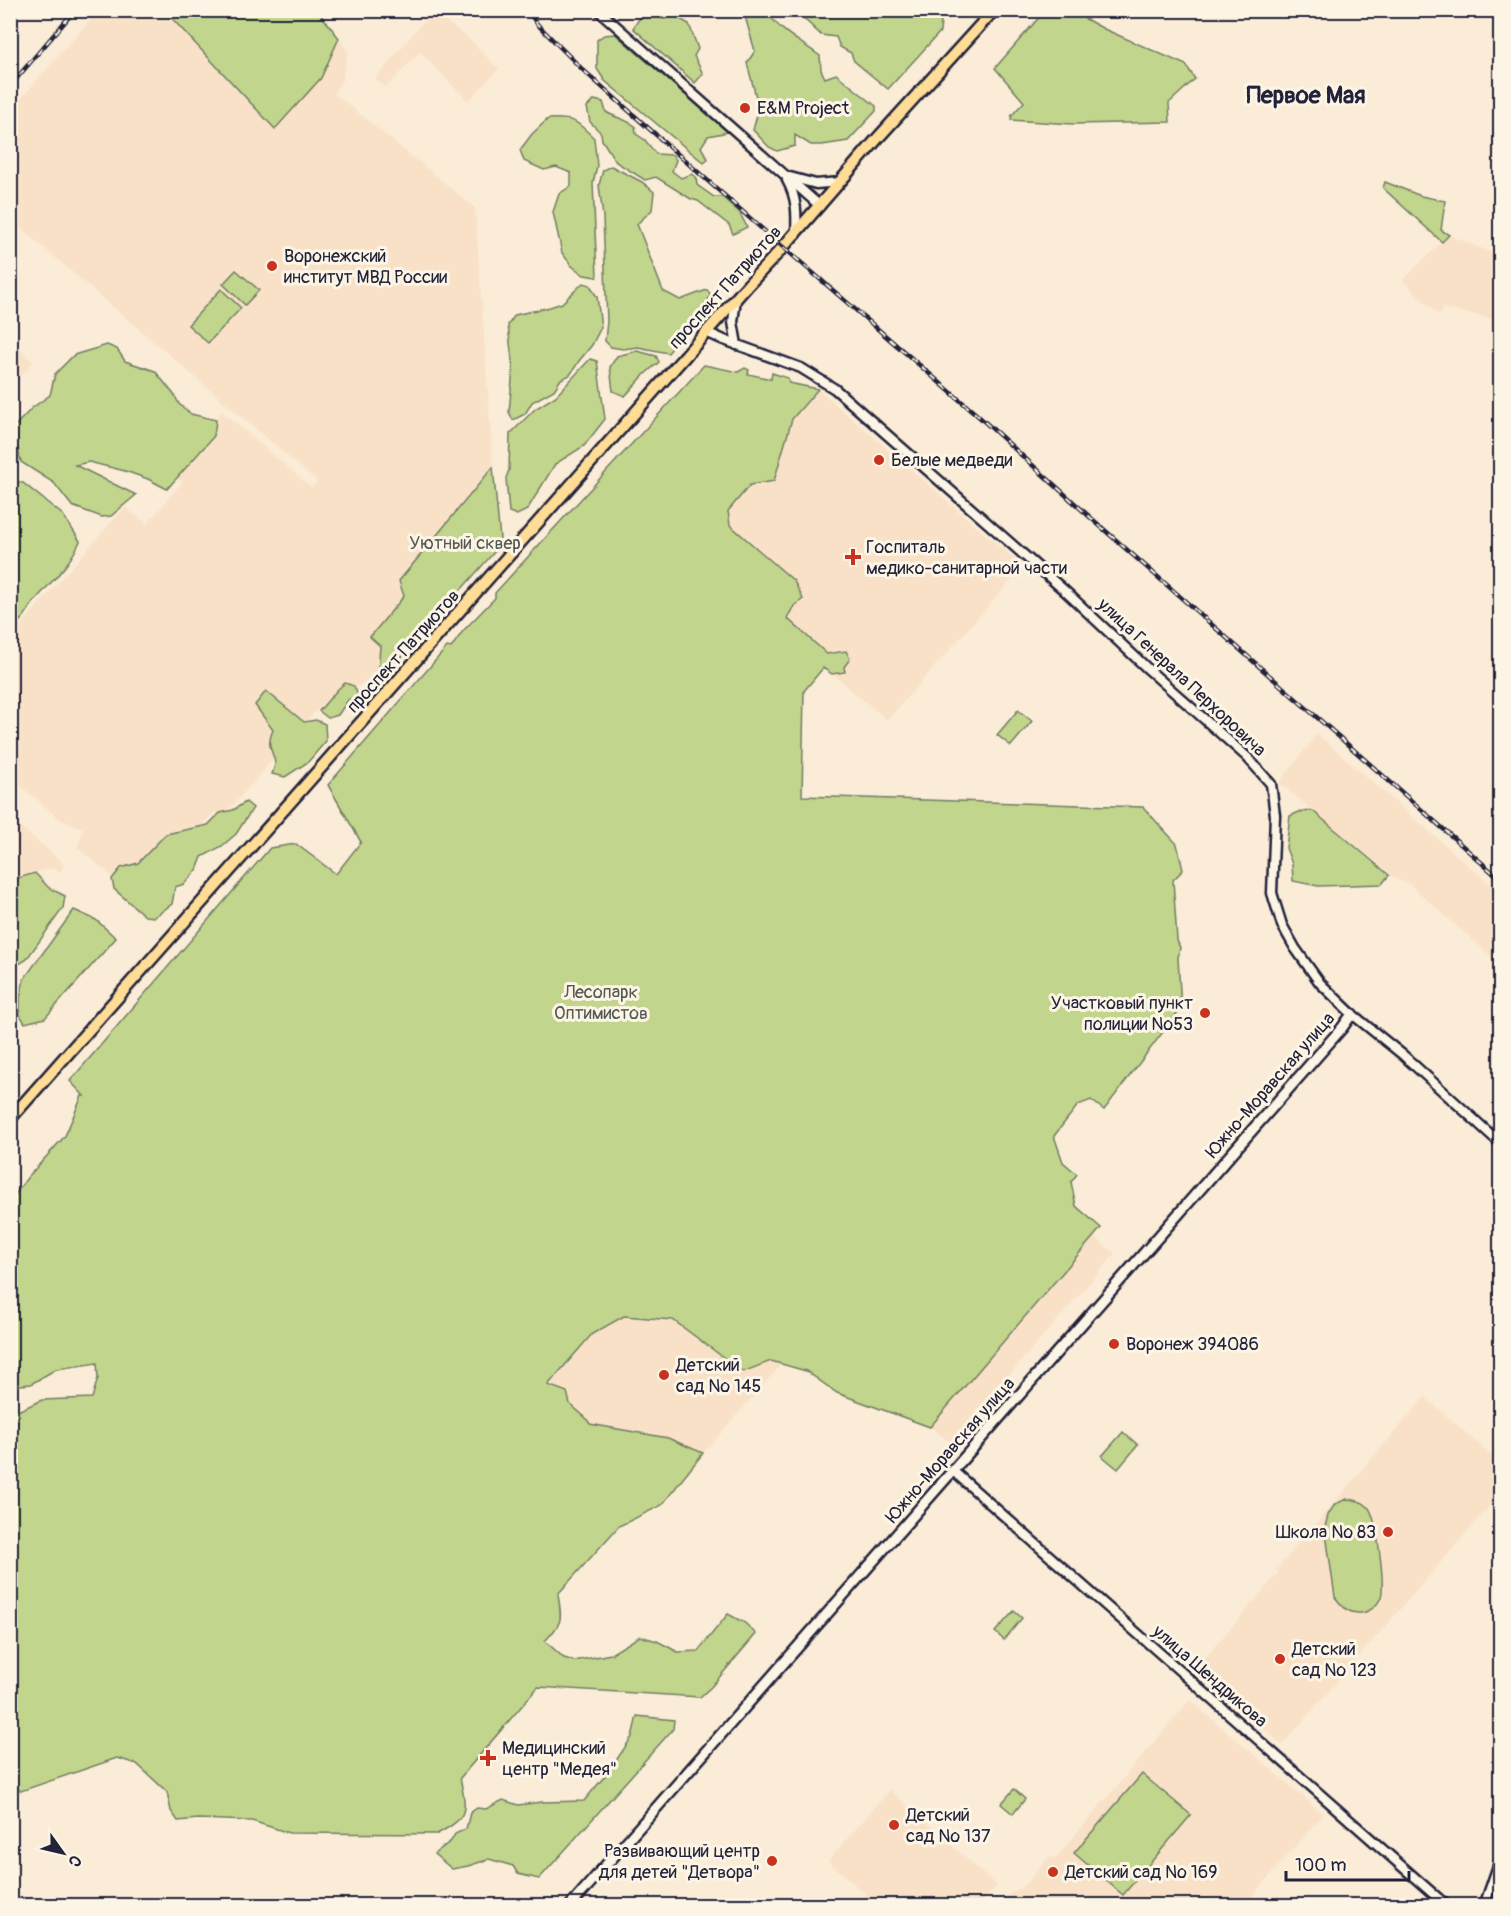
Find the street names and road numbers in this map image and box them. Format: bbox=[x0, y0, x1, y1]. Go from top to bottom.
street label: проспект Патриотов bbox=[664, 221, 787, 354]
street label: проспект Патриотов bbox=[342, 585, 465, 718]
street label: улица Генерала Перхоровича bbox=[1092, 593, 1271, 761]
street label: Южно-Моравская улица bbox=[1201, 1008, 1340, 1163]
street label: Южно-Моравская улица bbox=[881, 1373, 1020, 1528]
street label: улица Шендрикова bbox=[1147, 1620, 1272, 1733]

